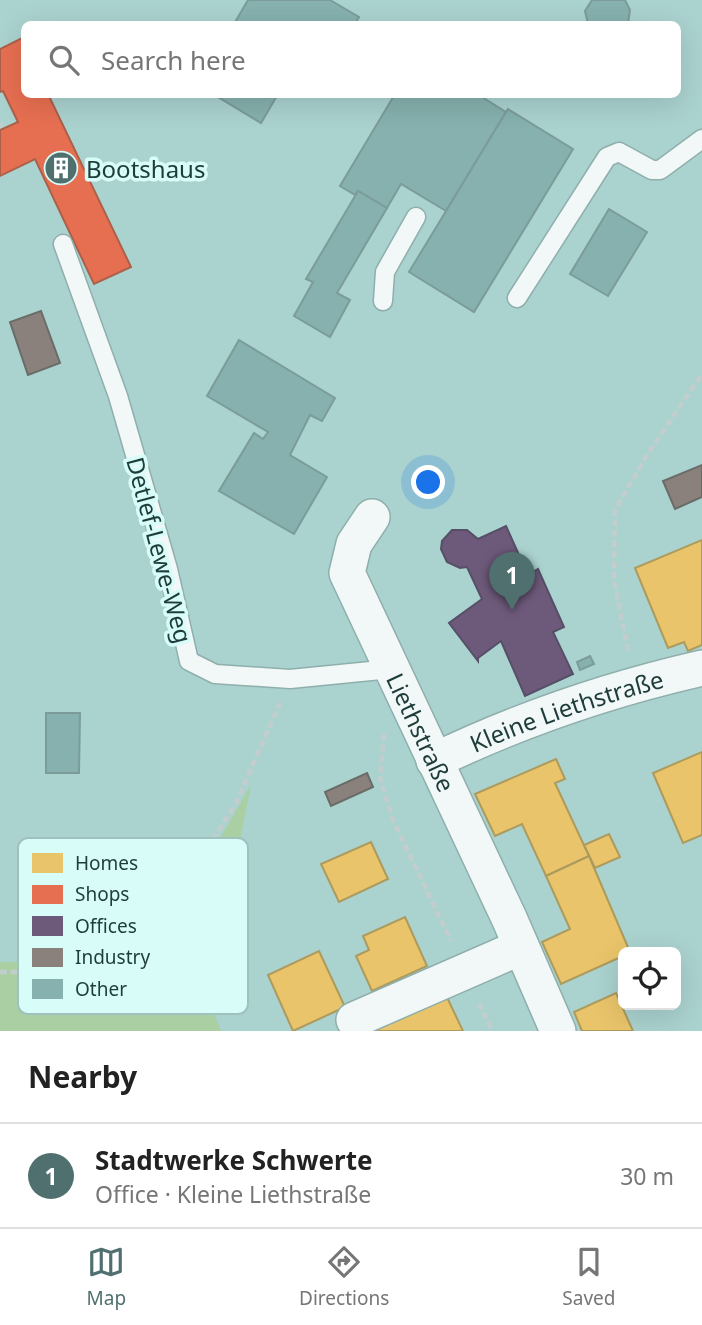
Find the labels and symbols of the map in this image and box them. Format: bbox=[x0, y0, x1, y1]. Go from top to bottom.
building icon: Bootshaus bbox=[42, 149, 80, 187]
place label: Bootshaus bbox=[86, 152, 205, 185]
street label: Detlef-Lewe-Weg bbox=[119, 453, 201, 647]
your location bbox=[411, 465, 445, 499]
pin: 1 bbox=[489, 552, 535, 610]
street label: Kleine Liethstraße bbox=[464, 662, 667, 759]
street label: Liethstraße bbox=[380, 667, 464, 797]
legend bbox=[18, 838, 248, 1014]
text: Homes bbox=[75, 850, 138, 876]
text: Shops bbox=[75, 881, 129, 907]
text: Offices bbox=[75, 913, 137, 939]
text: Industry bbox=[75, 944, 150, 970]
text: Other bbox=[75, 976, 127, 1002]

